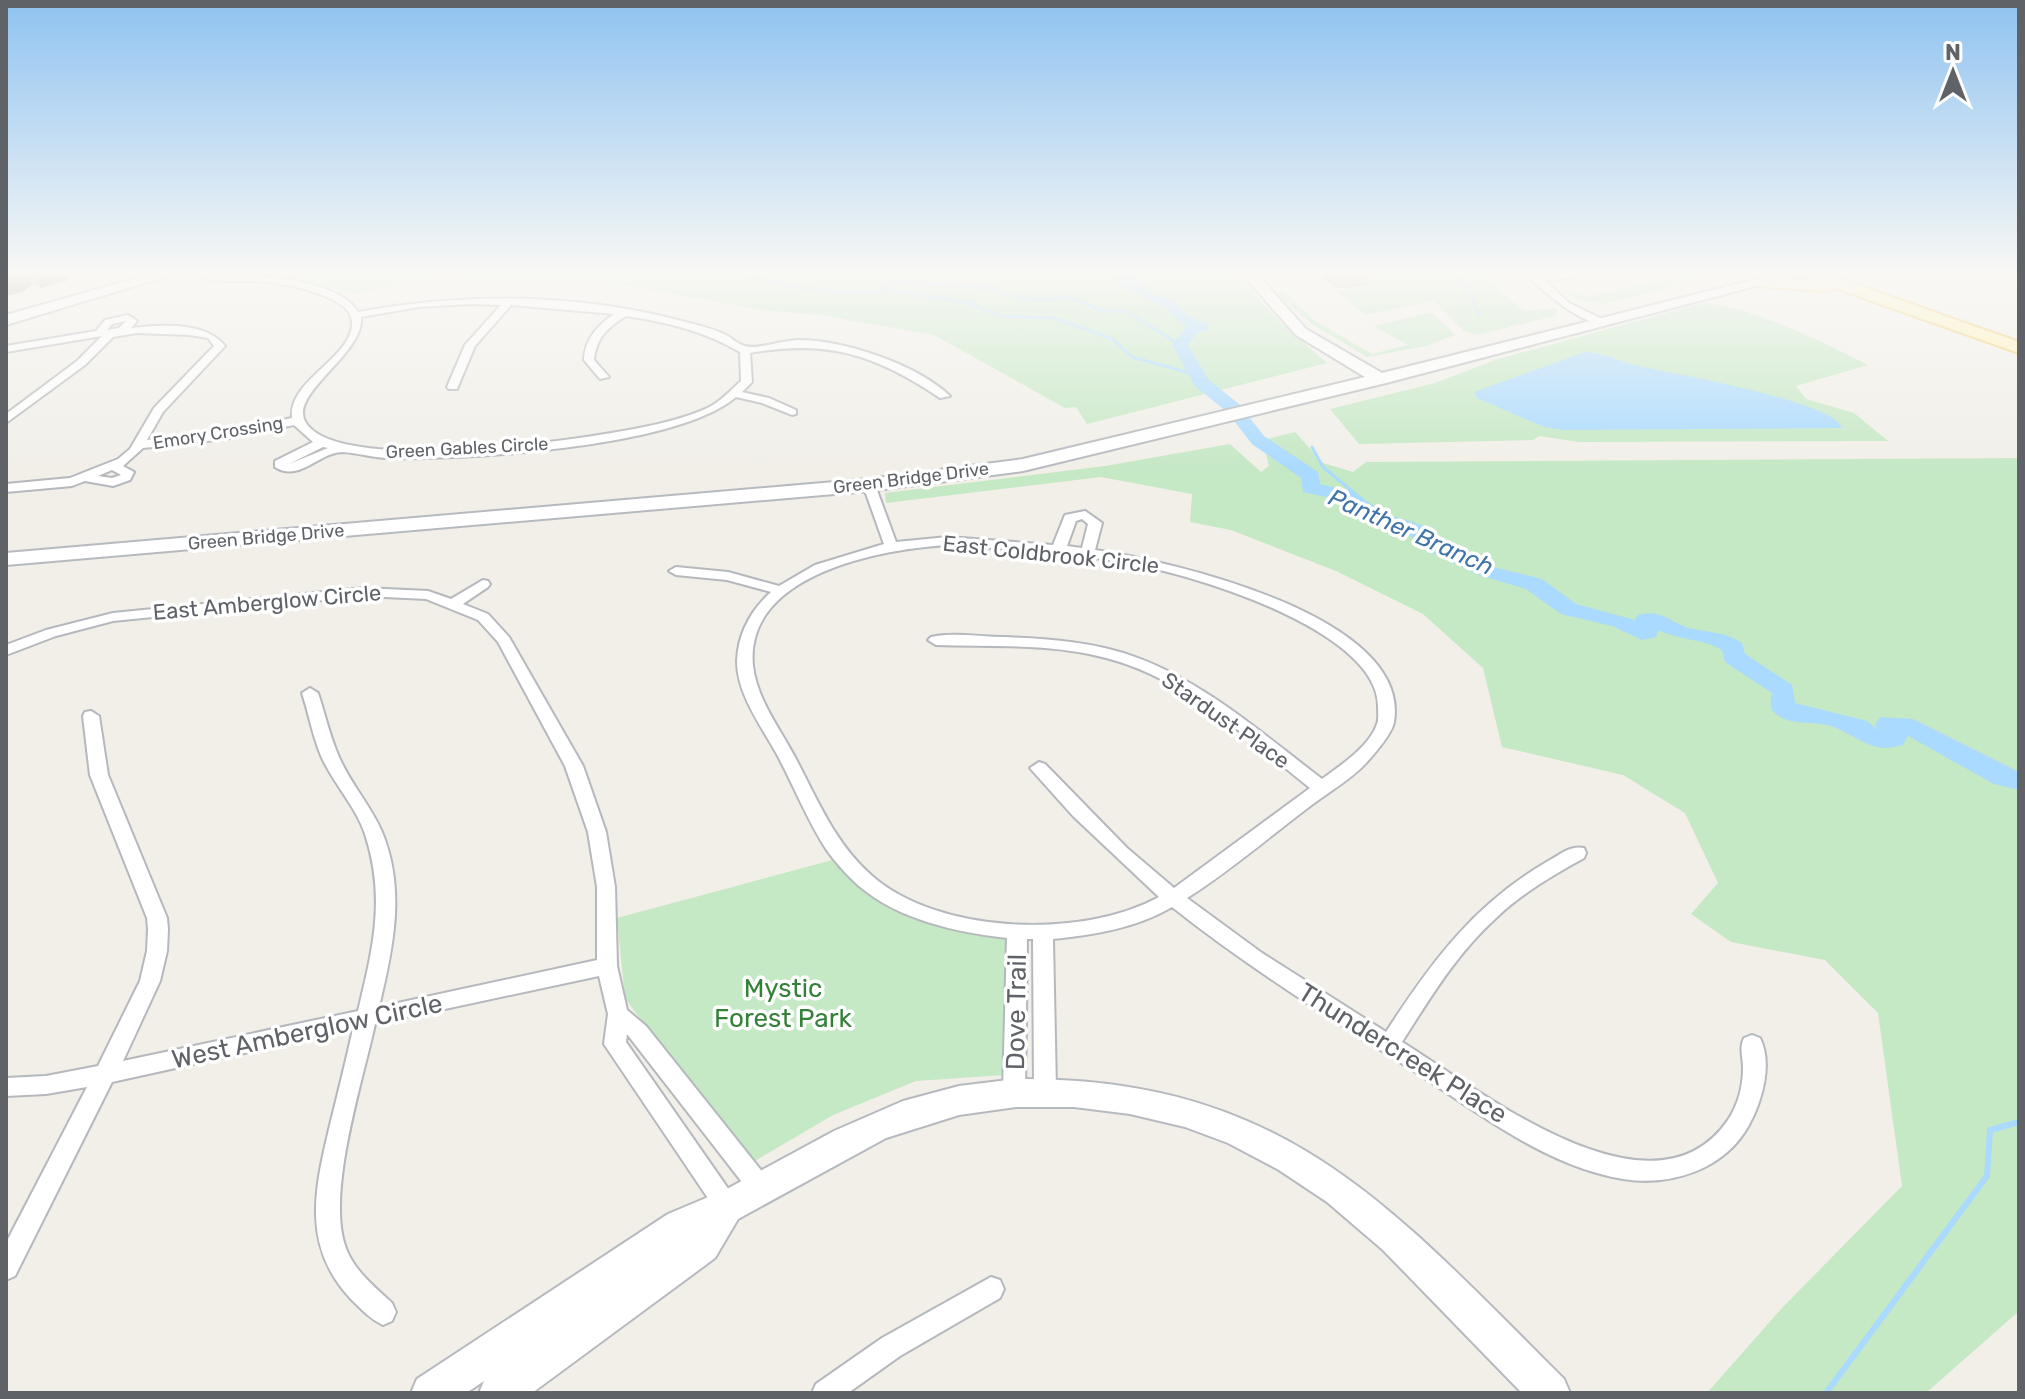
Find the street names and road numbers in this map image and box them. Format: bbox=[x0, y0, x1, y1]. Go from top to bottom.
street label: Emory Crossing bbox=[151, 412, 285, 454]
street label: Green Gables Circle bbox=[385, 433, 549, 463]
street label: Green Bridge Drive bbox=[832, 458, 990, 498]
street label: Green Bridge Drive bbox=[187, 519, 345, 555]
street label: East Coldbrook Circle bbox=[941, 530, 1160, 579]
street label: East Amberglow Circle bbox=[152, 579, 382, 626]
street label: Stardust Place bbox=[1156, 666, 1295, 775]
street label: Dove Trail bbox=[1000, 954, 1033, 1070]
street label: Thundercreek Place bbox=[1293, 977, 1513, 1130]
street label: West Amberglow Circle bbox=[169, 988, 445, 1075]

